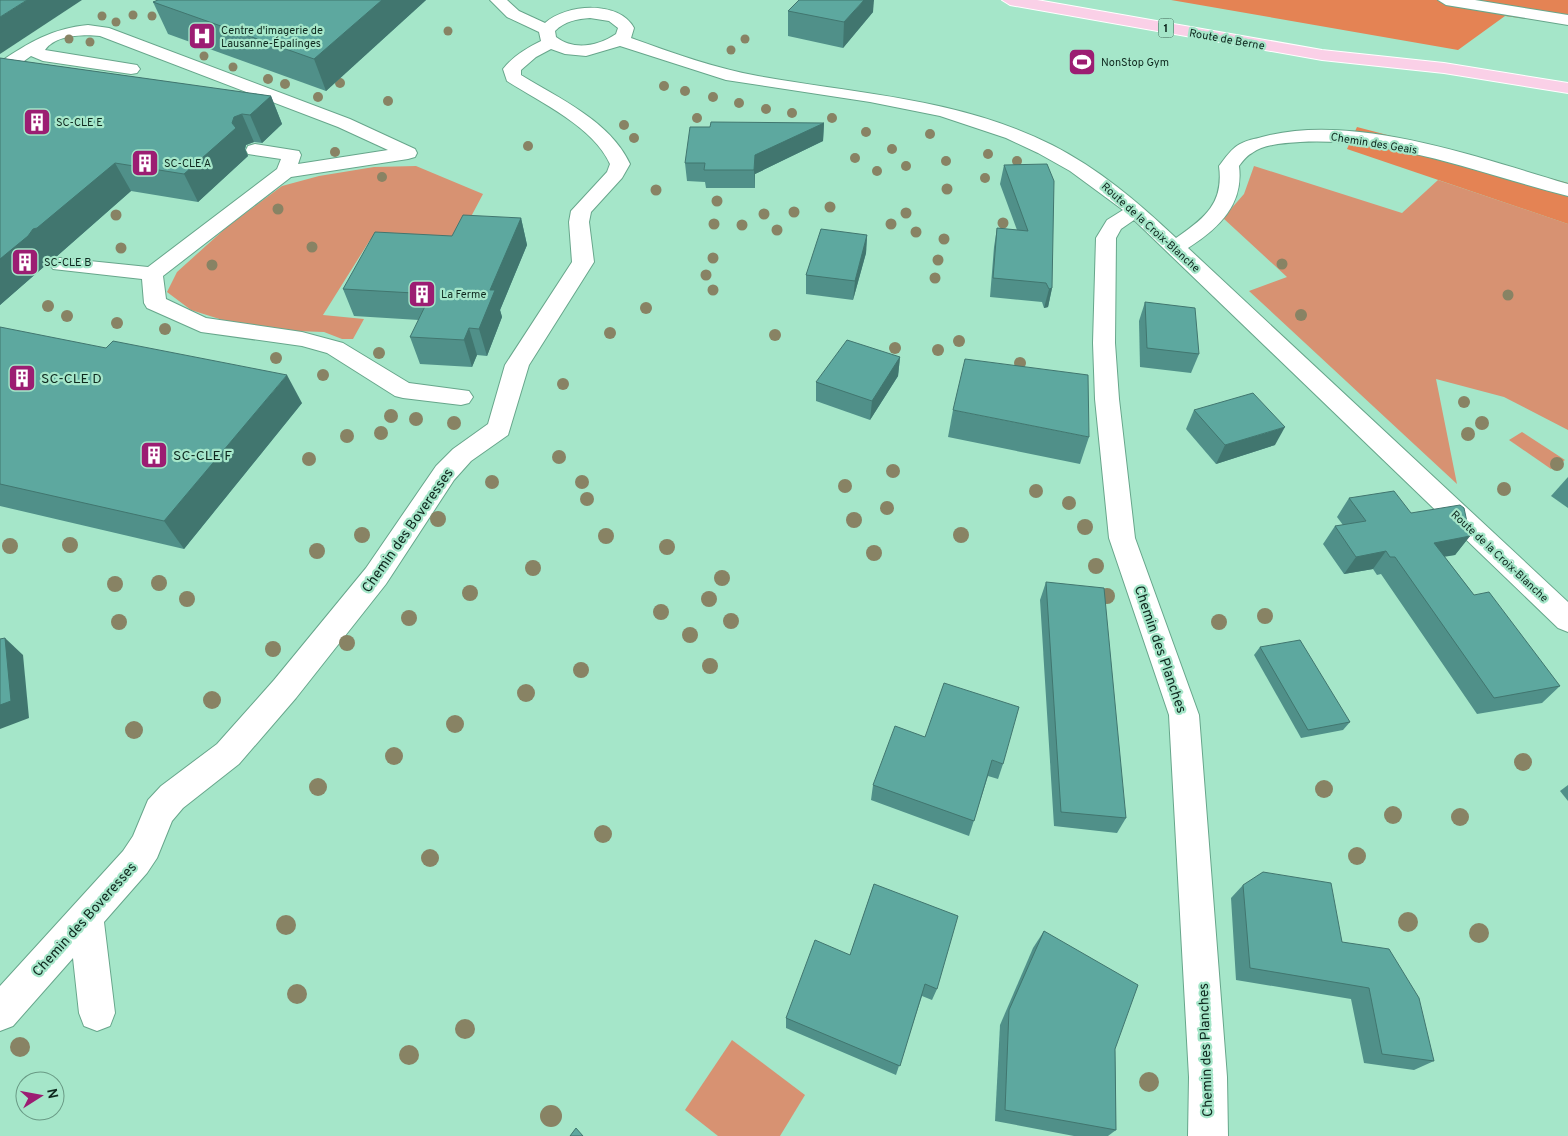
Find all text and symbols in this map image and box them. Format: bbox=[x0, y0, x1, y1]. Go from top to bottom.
road number: 1 bbox=[1158, 18, 1174, 38]
hospital icon: Centre d'imagerie de Lausanne-Épalinges bbox=[187, 21, 217, 51]
place label: Centre d'imagerie de Lausanne-Épalinges bbox=[221, 24, 323, 51]
street label: Route de Berne bbox=[1188, 26, 1266, 54]
sports icon: NonStop Gym bbox=[1067, 47, 1097, 77]
place label: NonStop Gym bbox=[1101, 56, 1169, 70]
building icon: SC-CLE E bbox=[22, 107, 52, 137]
place label: SC-CLE E bbox=[56, 116, 103, 130]
street label: Chemin des Geais bbox=[1330, 130, 1418, 158]
building icon: SC-CLE A bbox=[130, 148, 160, 178]
place label: SC-CLE A bbox=[164, 157, 211, 171]
street label: Route de la Croix-Blanche bbox=[1098, 180, 1203, 276]
building icon: SC-CLE B bbox=[10, 247, 40, 277]
place label: SC-CLE B bbox=[44, 256, 92, 270]
building icon: La Ferme bbox=[407, 279, 437, 309]
place label: La Ferme bbox=[441, 288, 487, 302]
building icon: SC-CLE D bbox=[7, 363, 37, 393]
place label: SC-CLE D bbox=[41, 371, 102, 388]
building icon: SC-CLE F bbox=[139, 440, 169, 470]
place label: SC-CLE F bbox=[173, 448, 232, 465]
street label: Chemin des Boveresses bbox=[359, 465, 458, 596]
street label: Route de la Croix-Blanche bbox=[1448, 508, 1551, 605]
street label: Chemin des Planches bbox=[1130, 584, 1189, 715]
street label: Chemin des Boveresses bbox=[29, 859, 141, 981]
street label: Chemin des Planches bbox=[1196, 983, 1217, 1117]
north arrow bbox=[15, 1071, 65, 1121]
text: N bbox=[42, 1087, 61, 1100]

